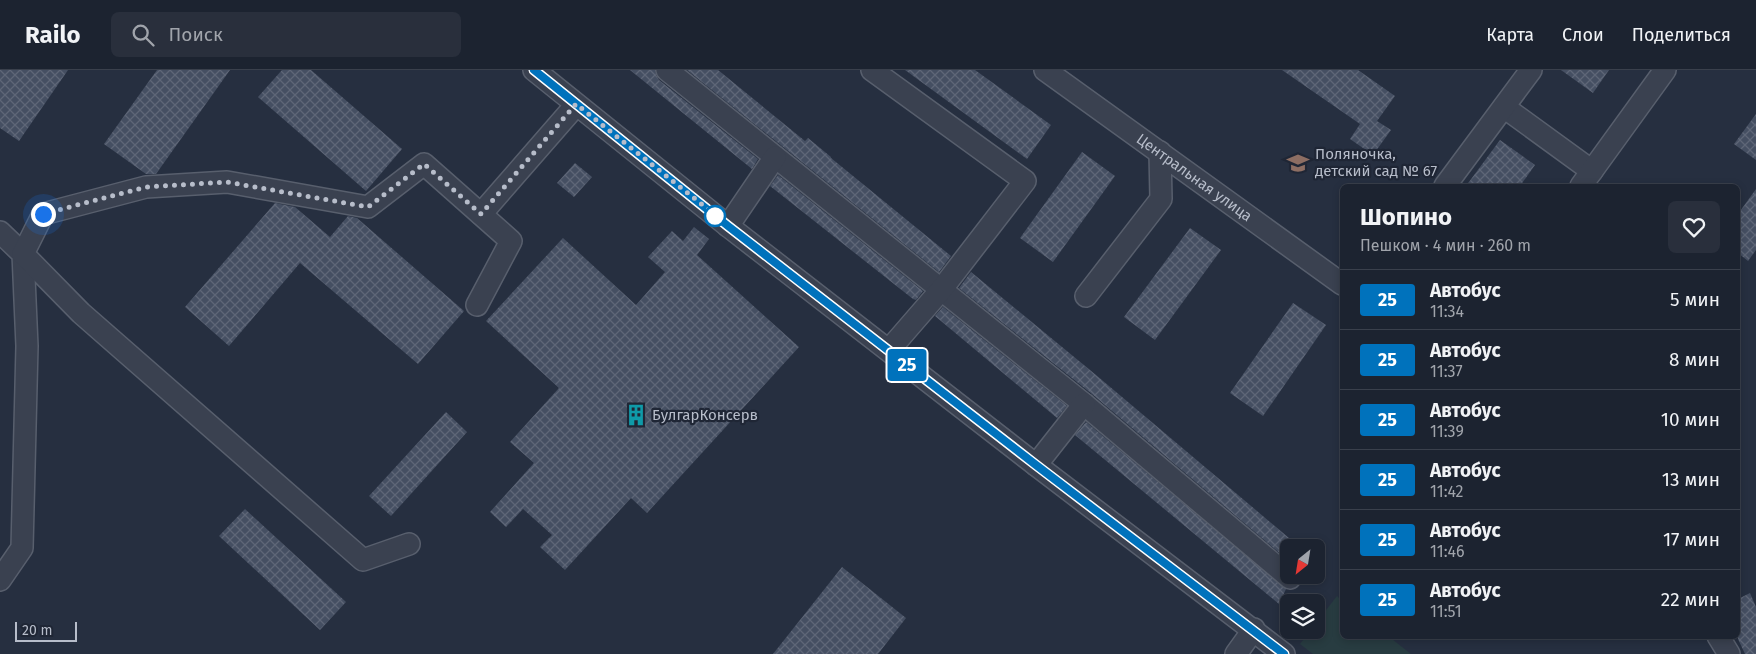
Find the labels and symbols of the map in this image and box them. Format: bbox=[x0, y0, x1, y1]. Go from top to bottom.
street label: Центральная улица bbox=[1133, 130, 1256, 225]
place label: Поляночка, детский сад № 67 bbox=[1315, 145, 1437, 180]
school or university icon: Поляночка, детский сад № 67 bbox=[1285, 150, 1311, 176]
your location bbox=[31, 202, 56, 227]
unlabelled marker bbox=[704, 205, 726, 227]
line badge: 25 bbox=[884, 349, 930, 381]
building icon: БулгарКонсерв bbox=[623, 402, 649, 428]
place label: БулгарКонсерв bbox=[652, 406, 758, 424]
north arrow bbox=[1280, 539, 1325, 584]
scale bar bbox=[15, 619, 78, 642]

